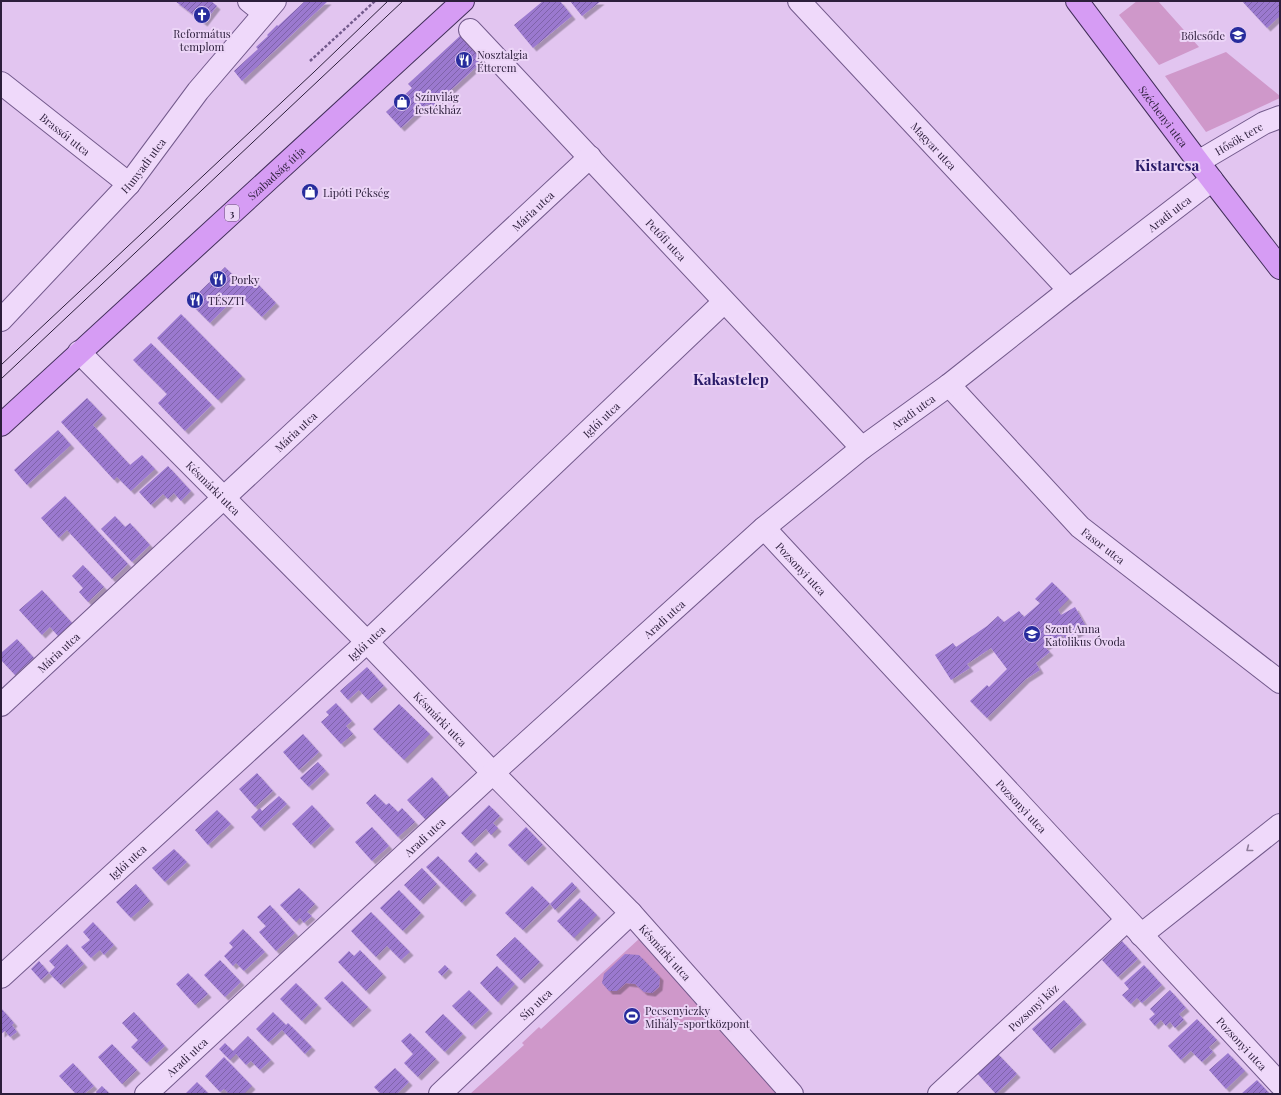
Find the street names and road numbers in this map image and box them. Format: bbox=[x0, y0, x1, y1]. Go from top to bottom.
street label: Széchenyi utca bbox=[1136, 82, 1192, 150]
street label: Brassói utca bbox=[37, 109, 94, 159]
street label: Hősök tere bbox=[1212, 118, 1266, 158]
street label: Magyar utca bbox=[908, 119, 961, 173]
street label: Hunyadi utca bbox=[117, 134, 169, 196]
street label: Szabadság útja bbox=[244, 142, 308, 203]
street label: Mária utca bbox=[508, 187, 557, 234]
street label: Aradi utca bbox=[1143, 191, 1194, 235]
road number: 3 bbox=[225, 205, 239, 221]
street label: Petőfi utca bbox=[643, 215, 690, 264]
street label: Aradi utca bbox=[887, 390, 938, 433]
street label: Iglói utca bbox=[579, 398, 623, 441]
street label: Mária utca bbox=[271, 407, 320, 455]
street label: Késmárki utca bbox=[183, 457, 244, 518]
street label: Fasor utca bbox=[1079, 524, 1129, 567]
street label: Pozsonyi utca bbox=[773, 538, 830, 599]
street label: Aradi utca bbox=[639, 596, 688, 642]
street label: Iglói utca bbox=[344, 621, 388, 664]
street label: Mária utca bbox=[34, 628, 83, 675]
street label: Késmárki utca bbox=[411, 688, 471, 750]
street label: Pozsonyi utca bbox=[993, 776, 1051, 836]
street label: Aradi utca bbox=[400, 814, 448, 860]
street label: Iglói utca bbox=[105, 840, 149, 883]
street label: Késmárki utca bbox=[636, 920, 695, 984]
street label: Pozsonyi köz bbox=[1005, 980, 1061, 1034]
street label: Síp utca bbox=[516, 985, 555, 1023]
street label: Pozsonyi utca bbox=[1214, 1013, 1271, 1074]
street label: Aradi utca bbox=[162, 1034, 211, 1080]

